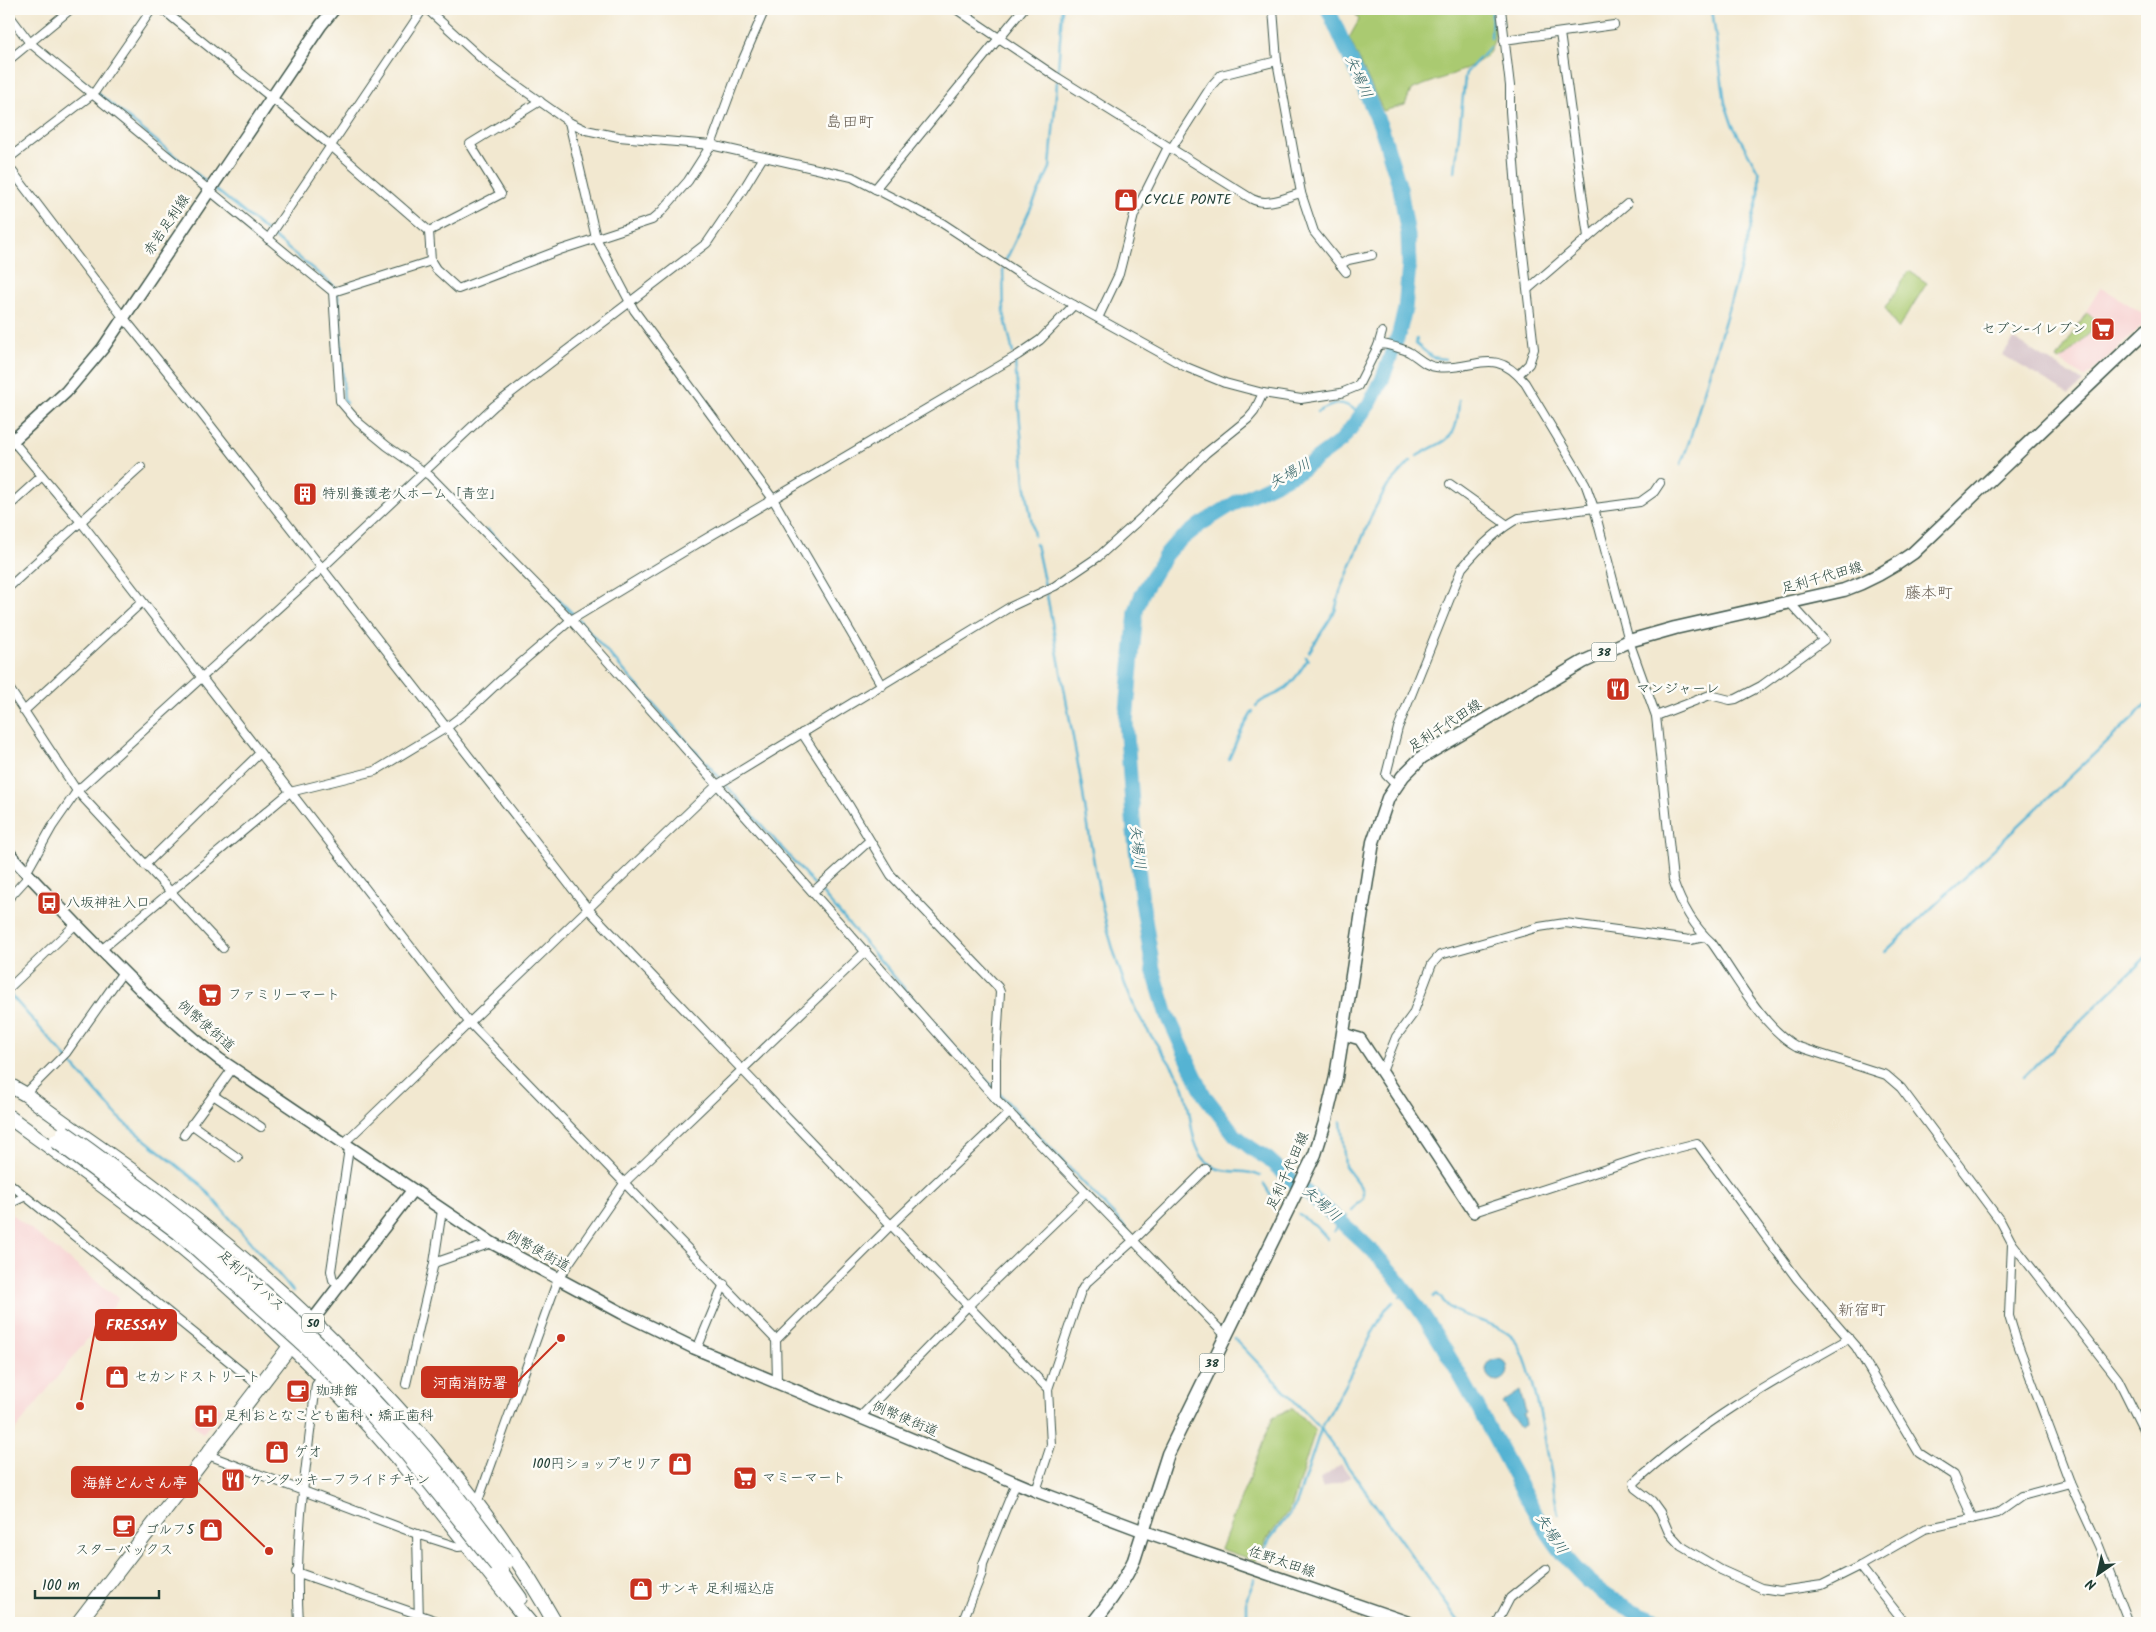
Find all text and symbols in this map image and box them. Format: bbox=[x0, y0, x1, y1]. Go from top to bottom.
water label: 矢場川 bbox=[1338, 52, 1378, 102]
district label: 島田町 bbox=[826, 110, 874, 135]
shop icon: CYCLE PONTE bbox=[1113, 187, 1139, 213]
place label: CYCLE PONTE bbox=[1144, 189, 1232, 211]
street label: 赤岩足利線 bbox=[138, 190, 196, 260]
supermarket icon: セブン-イレブン bbox=[2090, 316, 2116, 342]
place label: セブン-イレブン bbox=[1982, 318, 2086, 340]
water label: 矢場川 bbox=[1264, 453, 1316, 495]
building icon: 特別養護老人ホーム「青空」 bbox=[292, 481, 318, 507]
place label: 特別養護老人ホーム「青空」 bbox=[322, 483, 503, 505]
street label: 足利千代田線 bbox=[1779, 556, 1865, 600]
district label: 藤本町 bbox=[1905, 581, 1953, 606]
road number: 38 bbox=[1592, 642, 1616, 662]
restaurant icon: マンジャーレ bbox=[1605, 676, 1631, 702]
place label: マンジャーレ bbox=[1636, 678, 1719, 700]
street label: 足利千代田線 bbox=[1404, 694, 1486, 758]
water label: 矢場川 bbox=[1122, 823, 1152, 871]
bus stop icon: 八坂神社入口 bbox=[36, 890, 62, 916]
place label: 八坂神社入口 bbox=[66, 892, 150, 914]
supermarket icon: ファミリーマート bbox=[197, 982, 223, 1008]
place label: ファミリーマート bbox=[228, 984, 340, 1006]
street label: 例幣使街道 bbox=[172, 995, 240, 1057]
street label: 足利千代田線 bbox=[1261, 1128, 1315, 1214]
water label: 矢場川 bbox=[1296, 1180, 1346, 1228]
street label: 例幣使街道 bbox=[502, 1224, 574, 1278]
street label: 足利バイパス bbox=[213, 1245, 289, 1317]
district label: 新宿町 bbox=[1838, 1298, 1886, 1323]
callout: FRESSAY bbox=[96, 1310, 176, 1340]
text: FRESSAY bbox=[106, 1314, 167, 1338]
road number: 50 bbox=[302, 1314, 324, 1332]
road number: 38 bbox=[1200, 1354, 1224, 1372]
shop icon: セカンドストリート bbox=[104, 1364, 130, 1390]
place label: セカンドストリート bbox=[134, 1366, 261, 1388]
callout: 河南消防署 bbox=[422, 1367, 517, 1397]
text: 河南消防署 bbox=[432, 1372, 508, 1396]
cafe icon: 珈琲館 bbox=[285, 1378, 311, 1404]
place label: 珈琲館 bbox=[316, 1380, 358, 1402]
street label: 例幣使街道 bbox=[868, 1395, 942, 1443]
hospital icon: 足利おとなこども歯科・矯正歯科 bbox=[193, 1403, 219, 1429]
place label: 足利おとなこども歯科・矯正歯科 bbox=[224, 1405, 434, 1427]
shop icon: ゲオ bbox=[264, 1439, 290, 1465]
place label: ゲオ bbox=[294, 1441, 322, 1463]
shop icon: 100円ショップセリア bbox=[667, 1451, 693, 1477]
place label: 100円ショップセリア bbox=[532, 1453, 662, 1475]
supermarket icon: マミーマート bbox=[732, 1465, 758, 1491]
callout: 海鮮どんさん亭 bbox=[72, 1467, 197, 1497]
restaurant icon: ケンタッキーフライドチキン bbox=[220, 1467, 246, 1493]
place label: マミーマート bbox=[762, 1467, 846, 1489]
place label: ケンタッキーフライドチキン bbox=[250, 1469, 430, 1491]
text: 海鮮どんさん亭 bbox=[82, 1472, 188, 1496]
water label: 矢場川 bbox=[1529, 1509, 1573, 1559]
cafe icon: スターバックス bbox=[111, 1513, 137, 1539]
shop icon: ゴルフ5 bbox=[198, 1517, 224, 1543]
place label: ゴルフ5 bbox=[145, 1519, 195, 1541]
place label: スターバックス bbox=[75, 1539, 173, 1561]
street label: 佐野太田線 bbox=[1245, 1540, 1319, 1584]
north arrow bbox=[2074, 1550, 2124, 1600]
scale bar bbox=[35, 1567, 159, 1599]
text: N bbox=[2081, 1572, 2101, 1596]
text: 100 m bbox=[42, 1574, 80, 1598]
shop icon: サンキ 足利堀込店 bbox=[628, 1576, 654, 1602]
place label: サンキ 足利堀込店 bbox=[658, 1578, 776, 1600]

